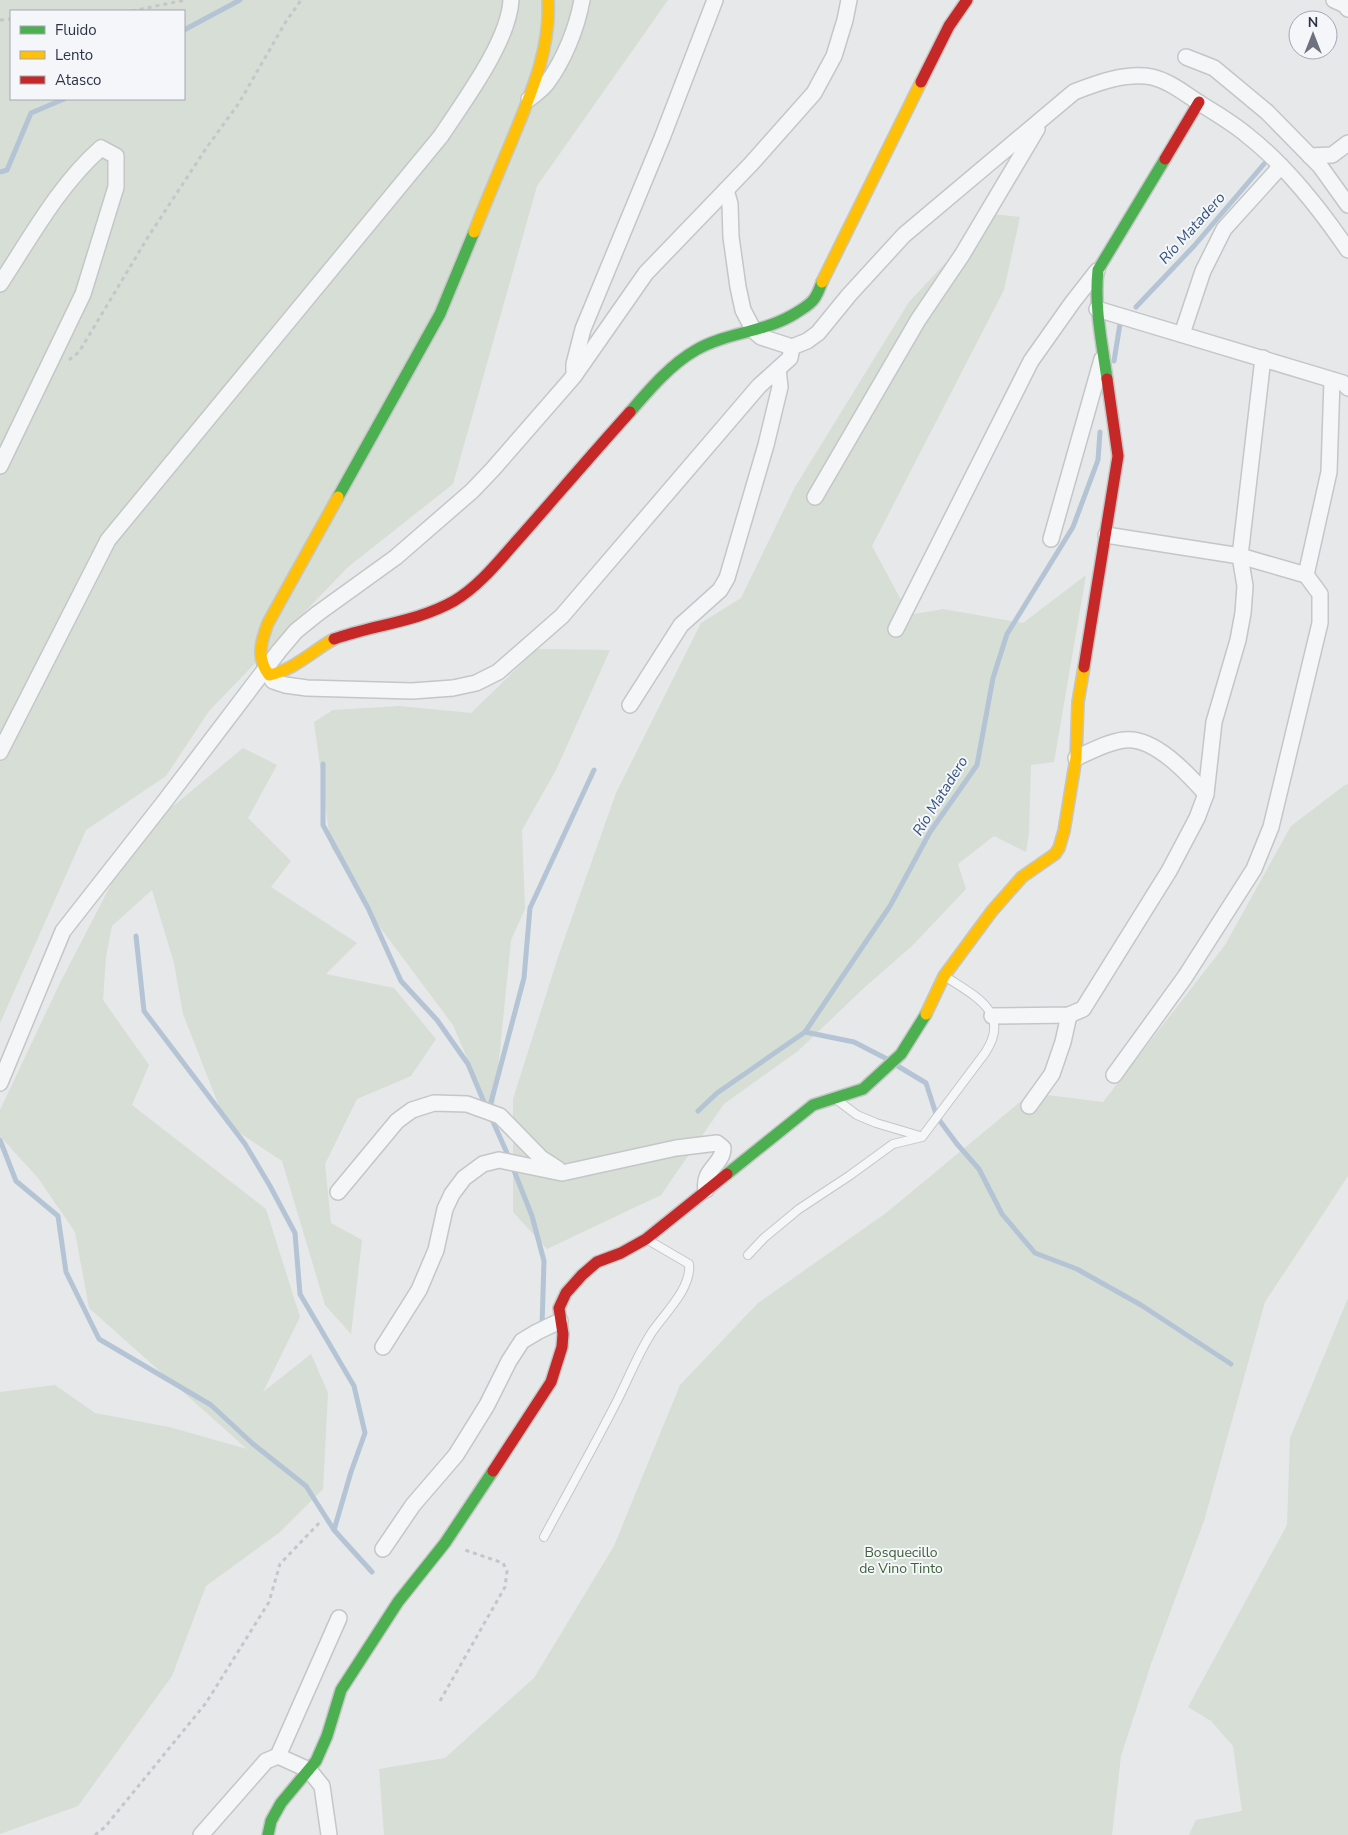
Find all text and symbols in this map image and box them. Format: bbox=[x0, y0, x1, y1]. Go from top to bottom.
legend bbox=[10, 10, 185, 100]
north arrow bbox=[1288, 10, 1338, 60]
text: N bbox=[1308, 13, 1318, 32]
text: Fluido bbox=[55, 20, 97, 40]
text: Lento bbox=[55, 45, 93, 65]
text: Atasco bbox=[55, 70, 101, 90]
water label: Río Matadero bbox=[1154, 188, 1230, 268]
water label: Río Matadero bbox=[908, 753, 972, 839]
park label: Bosquecillo de Vino Tinto bbox=[859, 1543, 943, 1578]

